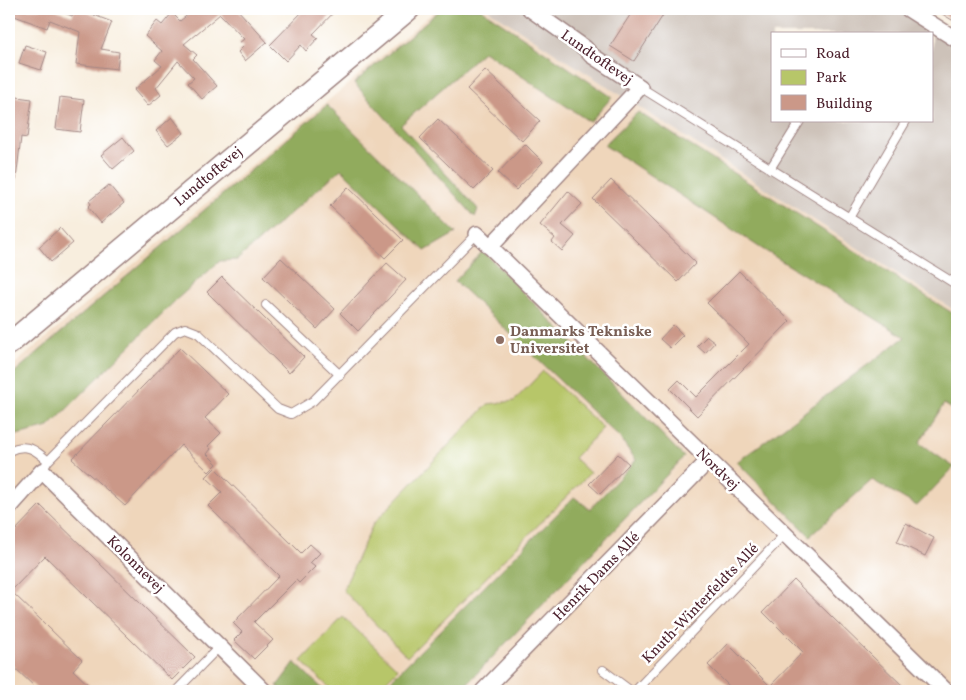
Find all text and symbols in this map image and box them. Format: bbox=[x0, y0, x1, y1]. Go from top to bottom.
street label: Lundtoftevej bbox=[556, 26, 636, 91]
legend bbox=[771, 32, 934, 122]
text: Road bbox=[816, 44, 850, 65]
text: Park bbox=[816, 68, 847, 89]
text: Building bbox=[816, 94, 873, 115]
street label: Lundtoftevej bbox=[170, 142, 248, 212]
place label: Danmarks Tekniske Universitet bbox=[510, 322, 652, 360]
marker: Danmarks Tekniske Universitet bbox=[494, 334, 506, 346]
street label: Nordvej bbox=[691, 444, 743, 496]
street label: Henrik Dams Allé bbox=[549, 528, 645, 626]
street label: Kolonnevej bbox=[101, 532, 168, 599]
street label: Knuth-Winterfeldts Allé bbox=[638, 539, 764, 669]

